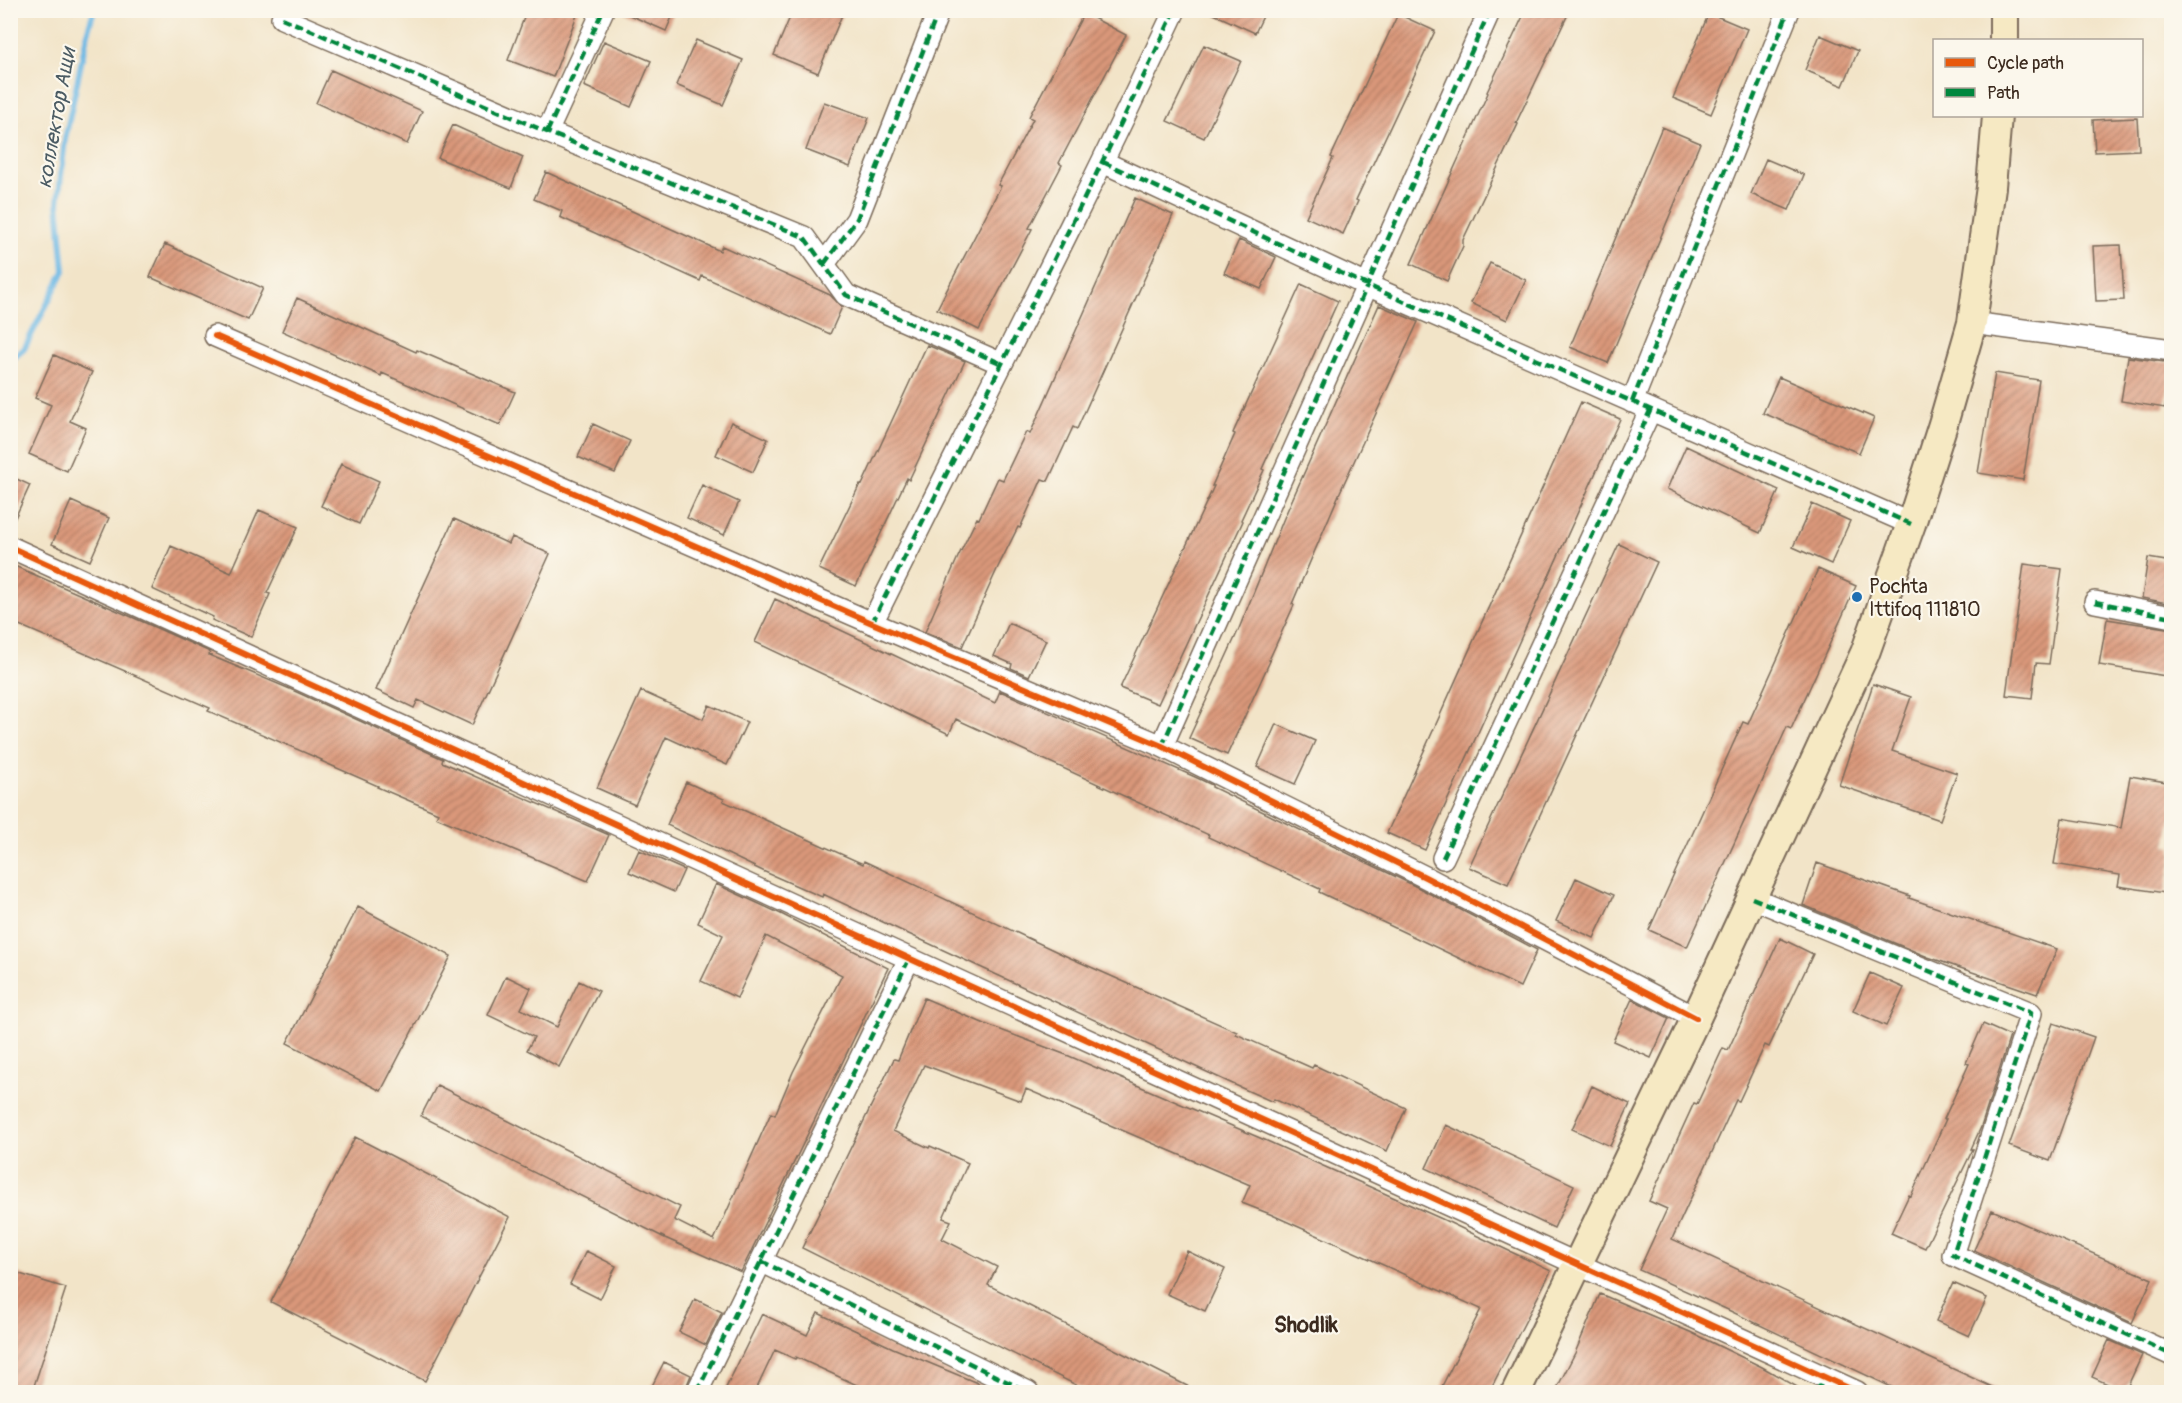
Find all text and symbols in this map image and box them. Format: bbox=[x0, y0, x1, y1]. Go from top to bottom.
legend bbox=[1933, 39, 2143, 117]
water label: коллектор Ащи bbox=[31, 43, 83, 190]
text: Cycle path bbox=[1987, 52, 2064, 75]
text: Path bbox=[1987, 82, 2020, 105]
place label: Pochta Ittifoq 111810 bbox=[1869, 574, 1981, 622]
marker: Pochta Ittifoq 111810 bbox=[1850, 590, 1864, 604]
district label: Shodlik bbox=[1274, 1311, 1339, 1339]

